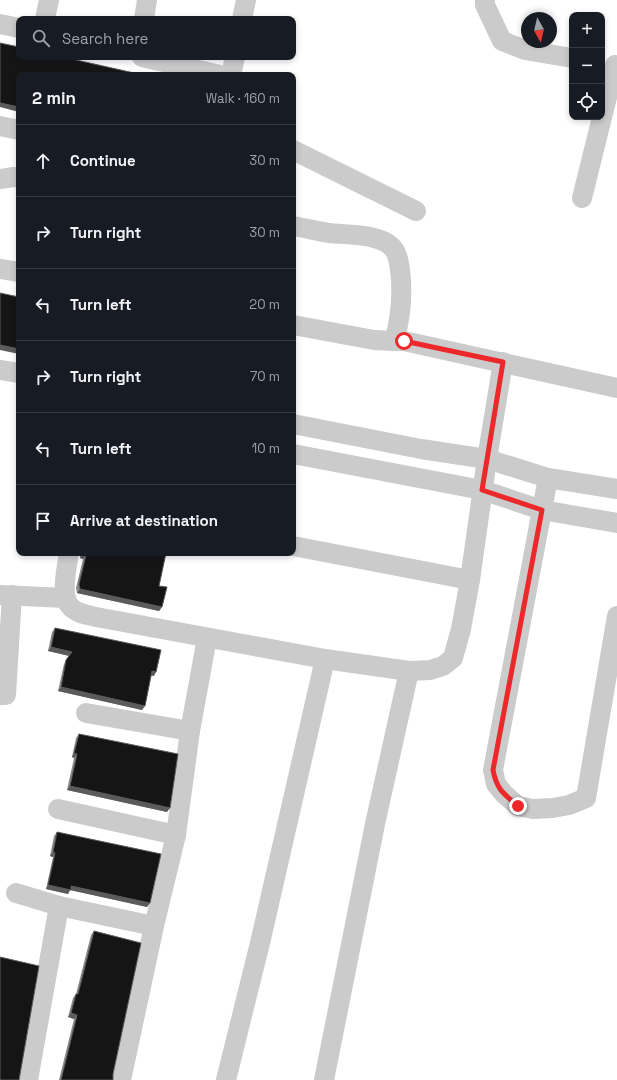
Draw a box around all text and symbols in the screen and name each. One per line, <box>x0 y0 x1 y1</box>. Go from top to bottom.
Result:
north arrow <box>521 12 557 48</box>
map controls <box>569 12 605 120</box>
button: + <box>569 12 605 48</box>
search box <box>16 16 296 60</box>
icon: search <box>30 27 52 49</box>
text: Search here <box>62 29 148 48</box>
button: − <box>569 48 605 84</box>
button: locate <box>569 84 605 120</box>
text: 2 min <box>32 87 76 109</box>
text: Walk · 160 m <box>206 90 280 107</box>
icon: ahead <box>32 150 54 172</box>
text: Continue <box>70 151 136 170</box>
text: 30 m <box>249 152 280 169</box>
icon: right <box>32 222 54 244</box>
text: Turn right <box>70 223 141 242</box>
text: 30 m <box>249 224 280 241</box>
icon: left <box>32 294 54 316</box>
text: Turn left <box>70 295 132 314</box>
text: 20 m <box>249 296 280 313</box>
route start <box>395 332 413 350</box>
icon: right <box>32 366 54 388</box>
text: Turn right <box>70 367 141 386</box>
text: 70 m <box>250 368 280 385</box>
icon: left <box>32 438 54 460</box>
text: Turn left <box>70 439 132 458</box>
text: 10 m <box>252 440 280 457</box>
icon: arrive <box>32 510 54 532</box>
text: Arrive at destination <box>70 511 218 530</box>
route end <box>509 797 527 815</box>

